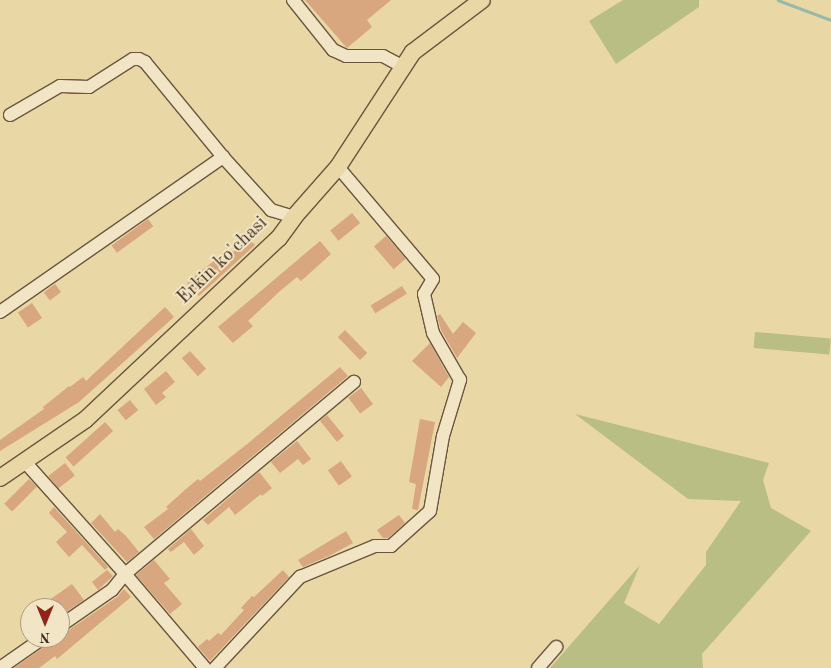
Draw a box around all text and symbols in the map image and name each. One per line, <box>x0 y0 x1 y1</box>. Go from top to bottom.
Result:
street label: Erkin ko'chasi <box>173 212 273 310</box>
north arrow <box>20 598 70 648</box>
text: N <box>40 630 50 644</box>

